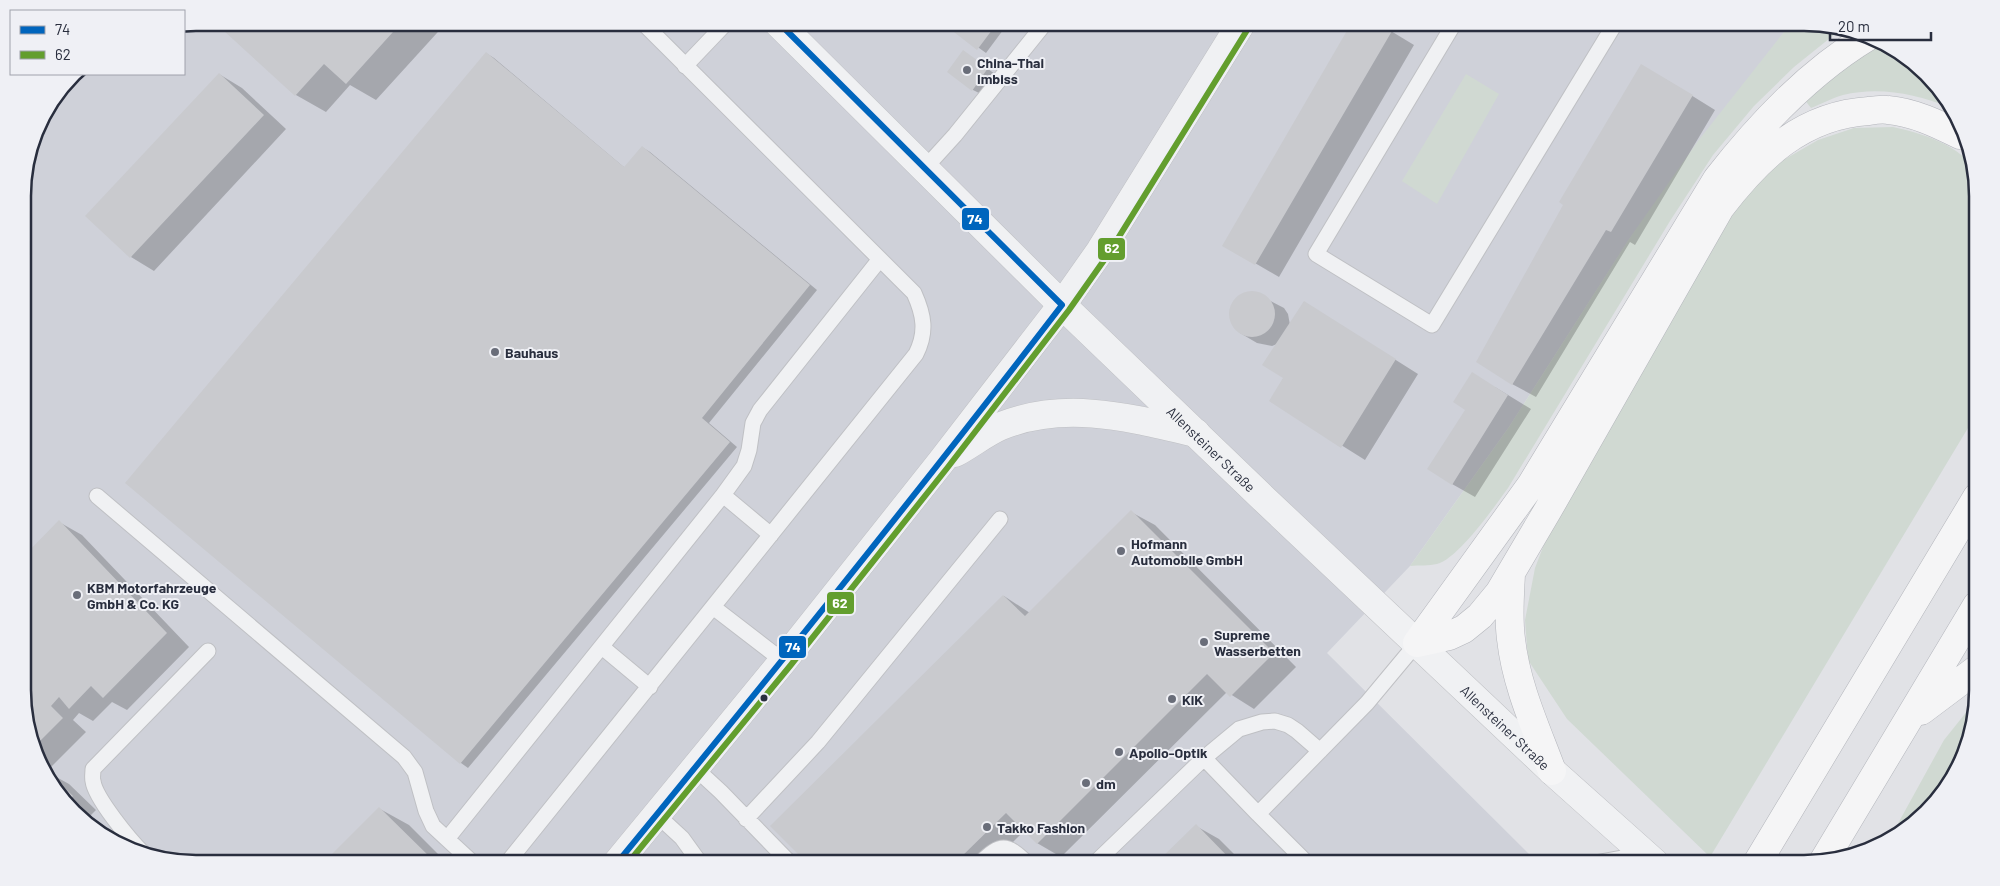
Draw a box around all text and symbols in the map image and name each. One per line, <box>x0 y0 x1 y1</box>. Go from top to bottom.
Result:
legend <box>10 10 185 75</box>
scale bar <box>1830 10 1931 42</box>
text: 20 m <box>1838 17 1870 35</box>
text: 74 <box>55 20 70 38</box>
text: 62 <box>55 45 71 63</box>
place label: China-Thai Imbiss <box>977 54 1044 87</box>
marker: China-Thai Imbiss <box>961 64 973 76</box>
line badge: 74 <box>961 207 990 231</box>
text: 74 <box>967 210 983 227</box>
line badge: 62 <box>1097 237 1126 261</box>
text: 62 <box>1104 239 1120 256</box>
place label: Bauhaus <box>505 344 558 361</box>
marker: Bauhaus <box>489 346 501 358</box>
street label: Allensteiner Straße <box>1164 402 1259 495</box>
place label: Hofmann Automobile GmbH <box>1131 535 1243 568</box>
marker: Hofmann Automobile GmbH <box>1115 545 1127 557</box>
place label: KBM Motorfahrzeuge GmbH & Co. KG <box>87 579 217 612</box>
marker: KBM Motorfahrzeuge GmbH & Co. KG <box>71 589 83 601</box>
line badge: 62 <box>826 591 855 615</box>
text: 62 <box>832 594 848 611</box>
place label: Supreme Wasserbetten <box>1214 626 1301 659</box>
line badge: 74 <box>778 635 807 659</box>
marker: Supreme Wasserbetten <box>1198 636 1210 648</box>
text: 74 <box>785 638 801 655</box>
street label: Allensteiner Straße <box>1457 681 1554 773</box>
place label: KiK <box>1182 691 1203 708</box>
unlabelled marker <box>759 693 769 703</box>
marker: KiK <box>1166 693 1178 705</box>
place label: Apollo-Optik <box>1129 744 1208 761</box>
marker: Apollo-Optik <box>1113 746 1125 758</box>
place label: dm <box>1096 775 1116 792</box>
marker: dm <box>1080 777 1092 789</box>
place label: Takko Fashion <box>997 819 1085 836</box>
marker: Takko Fashion <box>981 821 993 833</box>

